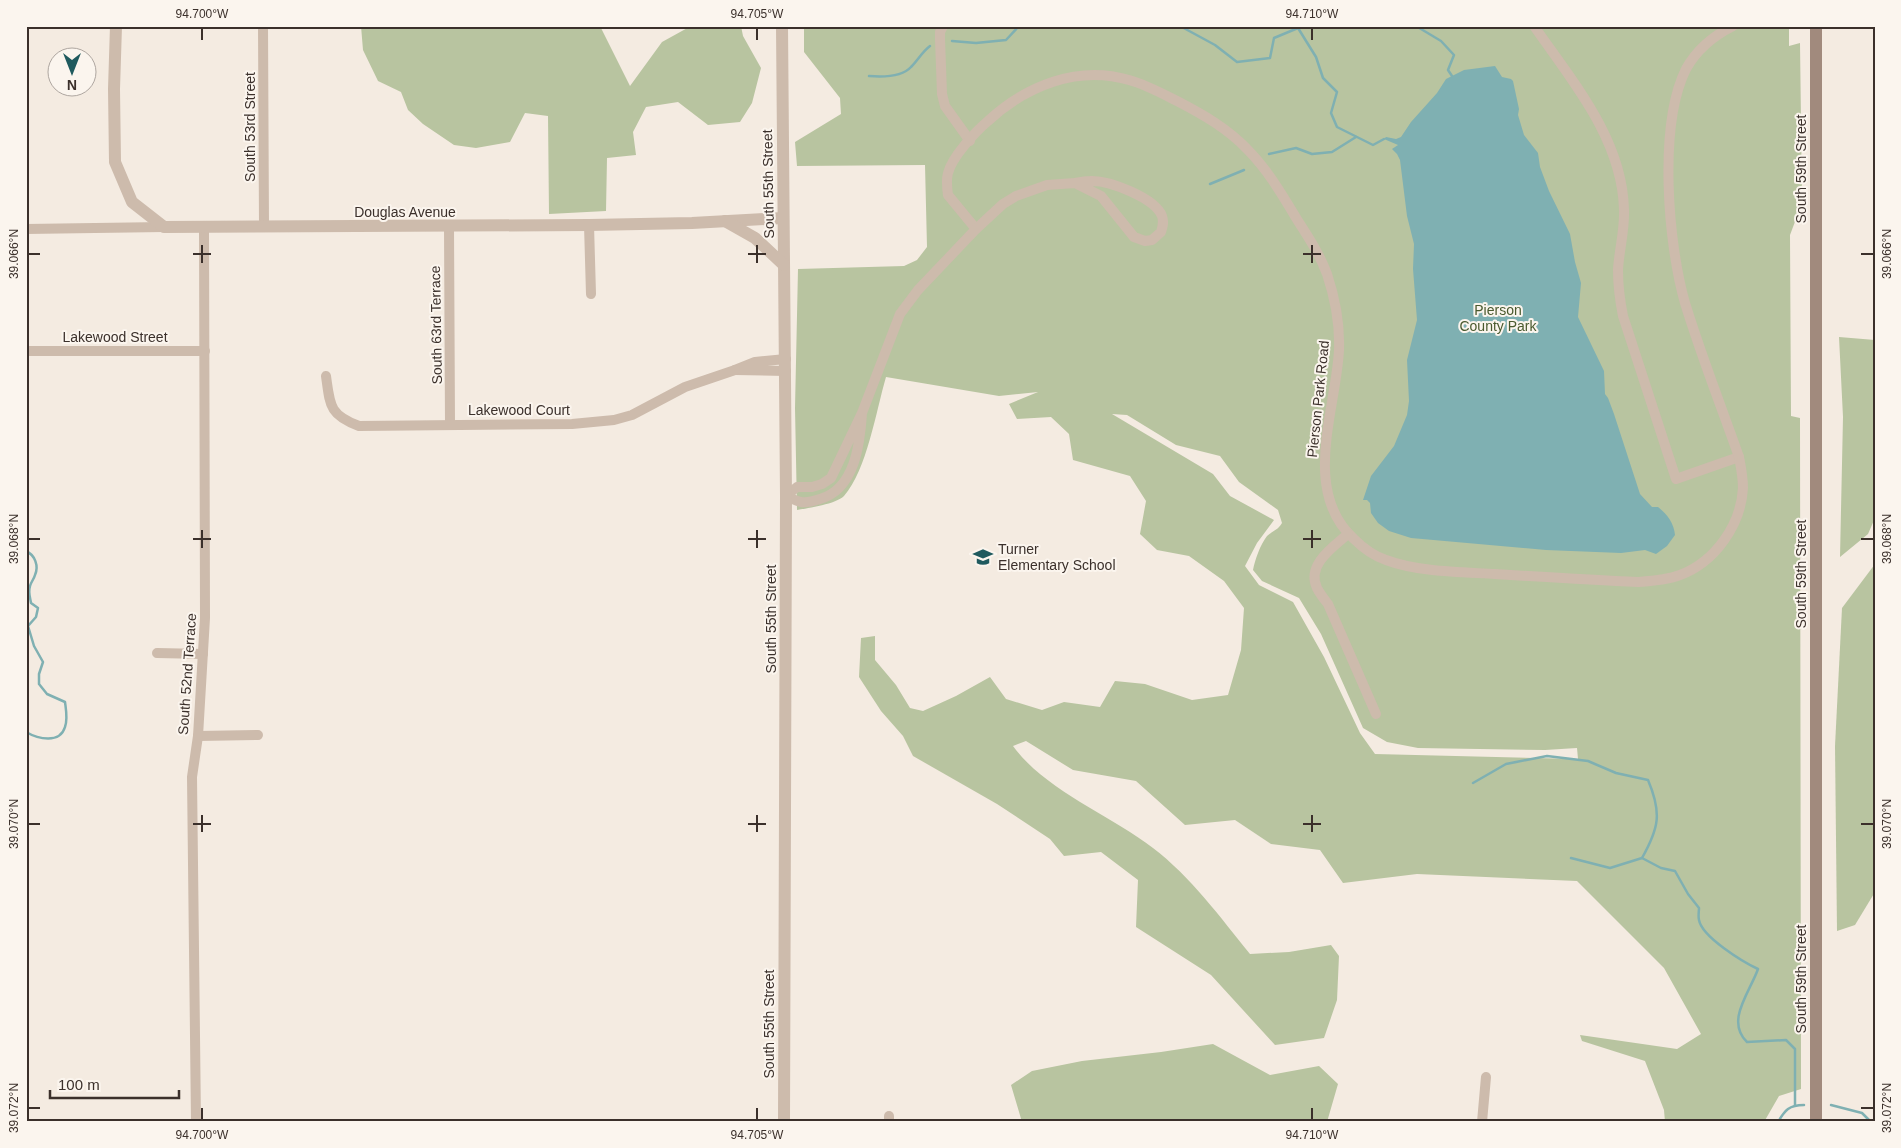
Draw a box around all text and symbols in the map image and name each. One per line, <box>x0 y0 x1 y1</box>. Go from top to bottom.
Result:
text: 94.700°W <box>176 7 229 21</box>
text: 94.705°W <box>731 7 784 21</box>
text: 94.710°W <box>1286 7 1339 21</box>
north arrow <box>48 48 98 98</box>
street label: South 53rd Street <box>242 72 258 182</box>
text: N <box>67 77 77 93</box>
street label: South 59th Street <box>1793 114 1809 223</box>
street label: South 55th Street <box>759 129 777 239</box>
street label: Douglas Avenue <box>354 204 456 220</box>
text: 39.066°N <box>7 229 21 279</box>
text: 39.066°N <box>1880 229 1894 279</box>
street label: South 63rd Terrace <box>427 265 445 385</box>
park label: Pierson County Park <box>1459 302 1538 334</box>
street label: Lakewood Street <box>62 329 168 345</box>
street label: Pierson Park Road <box>1304 340 1332 458</box>
street label: Lakewood Court <box>468 402 570 418</box>
text: 39.068°N <box>7 514 21 564</box>
text: 39.068°N <box>1880 514 1894 564</box>
street label: South 59th Street <box>1793 519 1809 628</box>
place label: Turner Elementary School <box>998 541 1116 573</box>
school or university icon: Turner Elementary School <box>972 546 994 568</box>
street label: South 55th Street <box>763 564 779 673</box>
street label: South 52nd Terrace <box>175 612 199 735</box>
text: 39.070°N <box>7 799 21 849</box>
text: 39.070°N <box>1880 799 1894 849</box>
street label: South 59th Street <box>1793 924 1809 1033</box>
street label: South 55th Street <box>761 969 777 1078</box>
scale bar <box>50 1068 179 1100</box>
text: 100 m <box>58 1076 100 1093</box>
text: 39.072°N <box>7 1083 21 1133</box>
text: 39.072°N <box>1880 1083 1894 1133</box>
text: 94.700°W <box>176 1128 229 1142</box>
text: 94.705°W <box>731 1128 784 1142</box>
text: 94.710°W <box>1286 1128 1339 1142</box>

